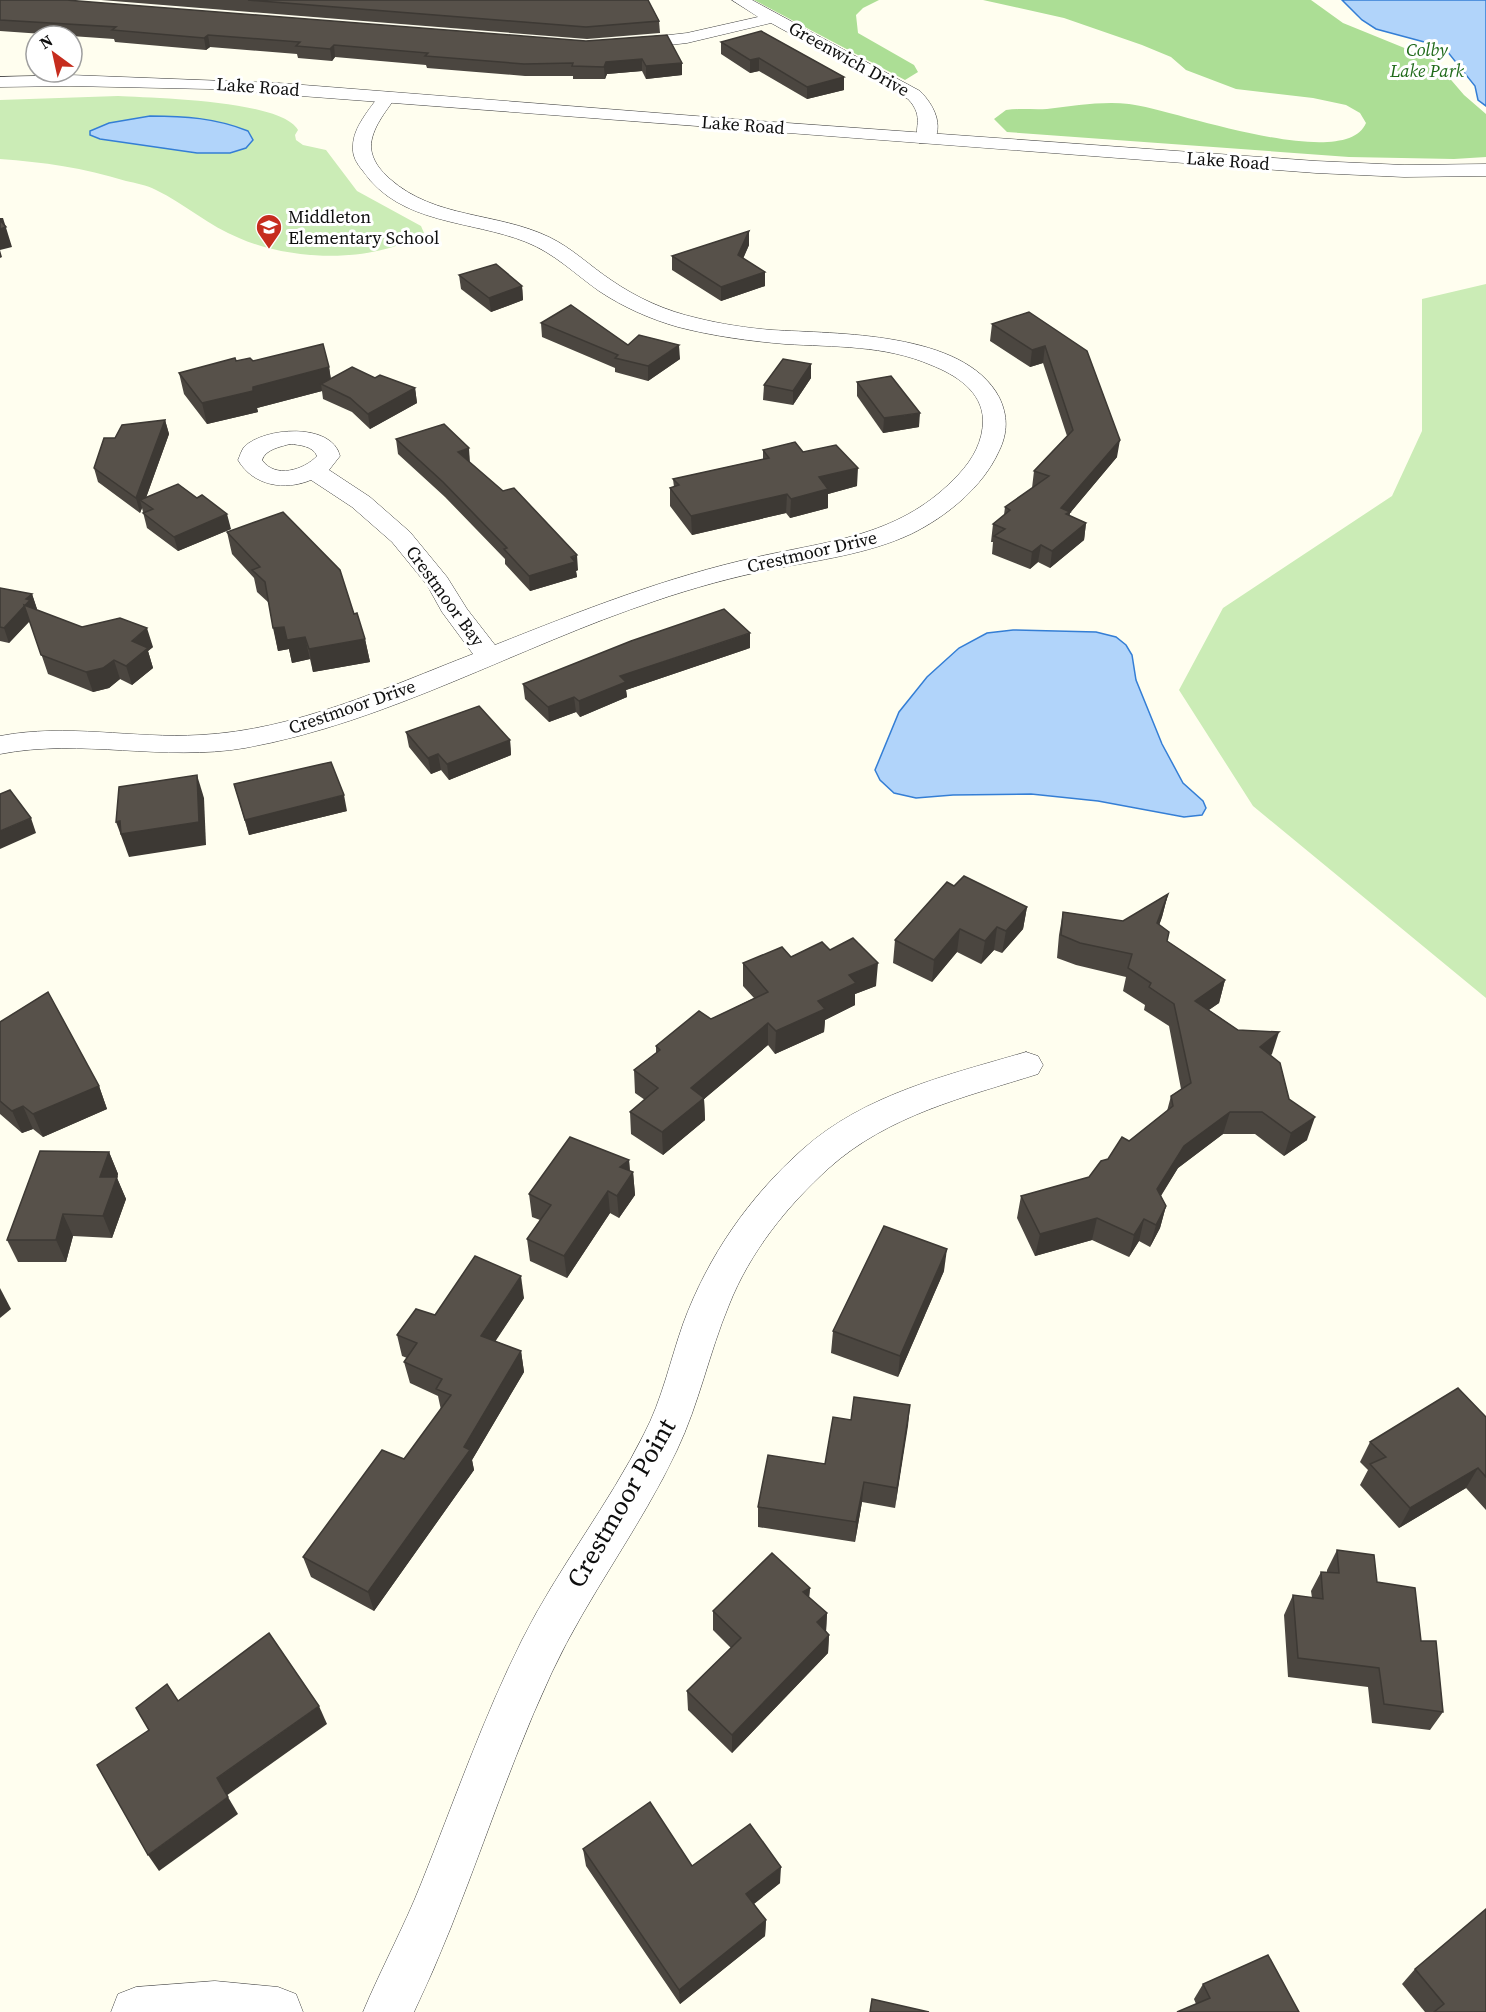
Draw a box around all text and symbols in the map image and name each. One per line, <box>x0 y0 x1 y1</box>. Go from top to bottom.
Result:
street label: Greenwich Drive <box>784 15 914 102</box>
north arrow <box>24 24 84 84</box>
text: N <box>35 29 57 54</box>
park label: Colby Lake Park <box>1389 37 1464 83</box>
street label: Lake Road <box>215 71 301 102</box>
street label: Lake Road <box>700 109 786 140</box>
street label: Lake Road <box>1185 145 1271 176</box>
place label: Middleton Elementary School <box>288 204 439 250</box>
school or university icon: Middleton Elementary School <box>254 212 284 250</box>
street label: Crestmoor Drive <box>744 524 879 579</box>
street label: Crestmoor Bay <box>400 540 491 652</box>
street label: Crestmoor Drive <box>285 673 419 740</box>
street label: Crestmoor Point <box>558 1411 684 1594</box>

